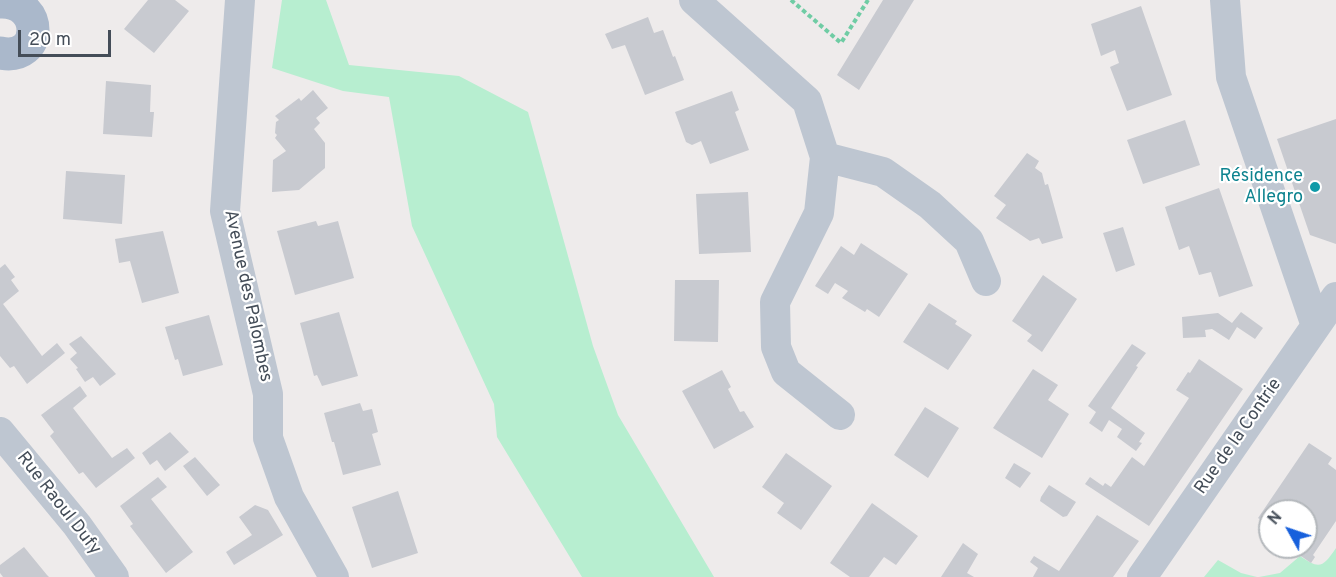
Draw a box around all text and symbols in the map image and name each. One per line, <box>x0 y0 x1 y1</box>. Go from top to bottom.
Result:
scale bar <box>21 18 114 56</box>
text: 20 m <box>29 29 71 52</box>
place label: Résidence Allegro <box>1220 166 1303 208</box>
marker: Résidence Allegro <box>1308 180 1322 194</box>
street label: Avenue des Palombes <box>218 208 276 384</box>
street label: Rue de la Contrie <box>1191 375 1287 499</box>
street label: Rue Raoul Dufy <box>11 448 105 560</box>
north arrow <box>1258 499 1318 559</box>
text: N <box>1264 508 1287 530</box>

